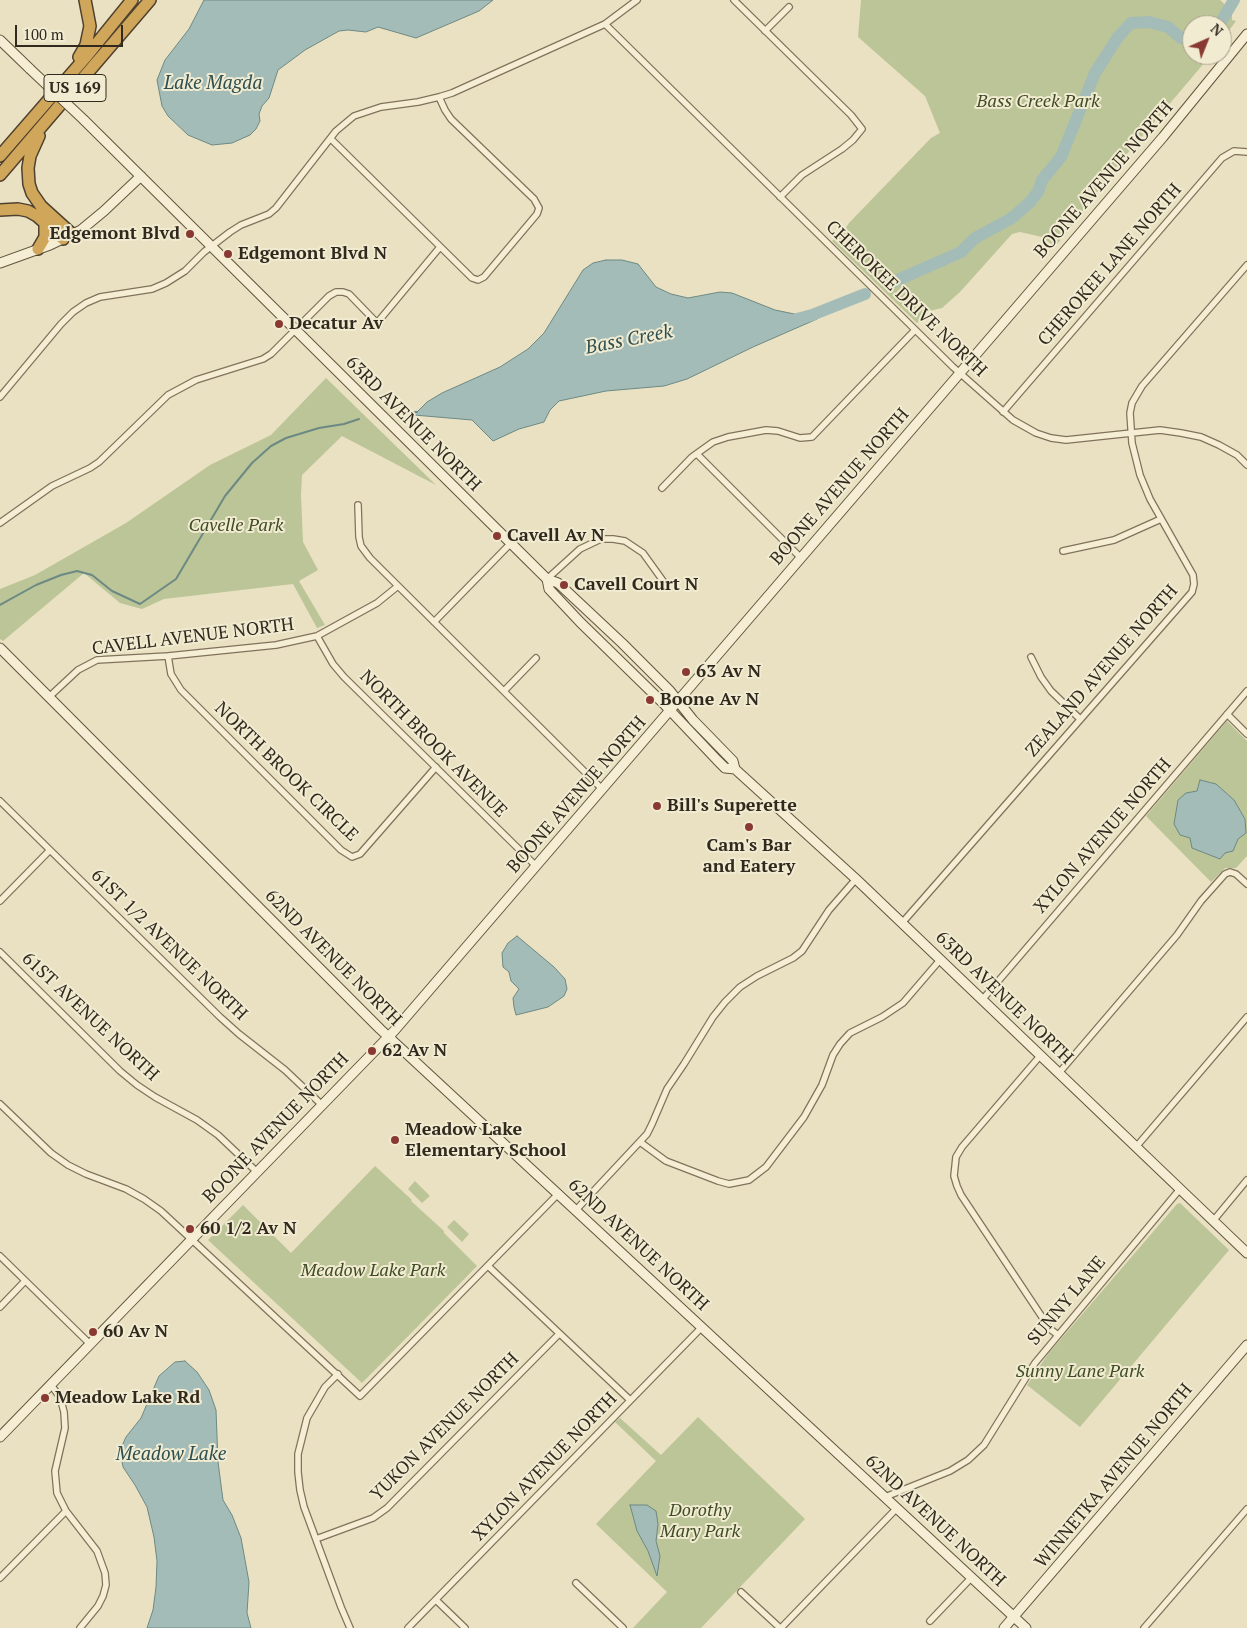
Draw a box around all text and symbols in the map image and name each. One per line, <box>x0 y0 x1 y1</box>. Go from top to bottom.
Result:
scale bar <box>18 15 125 47</box>
north arrow <box>1182 15 1232 65</box>
text: N <box>1207 19 1227 40</box>
text: 100 m <box>23 24 64 44</box>
water label: Lake Magda <box>164 73 262 95</box>
road number: US 169 <box>44 75 106 102</box>
park label: Bass Creek Park <box>976 91 1100 113</box>
street label: BOONE AVENUE NORTH <box>1030 97 1178 263</box>
street label: CHEROKEE LANE NORTH <box>1034 179 1186 351</box>
street label: CHEROKEE DRIVE NORTH <box>821 216 991 382</box>
place label: Edgemont Blvd <box>49 223 180 245</box>
marker: Edgemont Blvd <box>184 228 196 240</box>
place label: Edgemont Blvd N <box>238 243 387 265</box>
marker: Edgemont Blvd N <box>222 248 234 260</box>
place label: Decatur Av <box>289 313 383 335</box>
marker: Decatur Av <box>273 318 285 330</box>
water label: Bass Creek <box>584 320 674 360</box>
street label: 63RD AVENUE NORTH <box>341 352 485 496</box>
street label: BOONE AVENUE NORTH <box>766 404 914 570</box>
park label: Cavelle Park <box>189 515 283 537</box>
place label: Cavell Av N <box>507 525 605 547</box>
marker: Cavell Av N <box>491 530 503 542</box>
place label: Cavell Court N <box>574 574 698 596</box>
marker: Cavell Court N <box>558 579 570 591</box>
street label: ZEALAND AVENUE NORTH <box>1021 581 1183 761</box>
street label: CAVELL AVENUE NORTH <box>91 614 295 660</box>
place label: 63 Av N <box>696 661 761 683</box>
street label: NORTH BROOK AVENUE <box>355 666 511 822</box>
marker: 63 Av N <box>680 666 692 678</box>
place label: Boone Av N <box>660 689 759 711</box>
marker: Boone Av N <box>644 694 656 706</box>
street label: NORTH BROOK CIRCLE <box>210 698 362 846</box>
street label: BOONE AVENUE NORTH <box>503 712 651 878</box>
street label: XYLON AVENUE NORTH <box>1030 754 1176 918</box>
place label: Bill's Superette <box>667 795 797 817</box>
marker: Bill's Superette <box>651 800 663 812</box>
marker: Cam's Bar and Eatery <box>743 821 755 833</box>
place label: Cam's Bar and Eatery <box>703 835 795 878</box>
street label: 61ST 1/2 AVENUE NORTH <box>86 865 252 1025</box>
street label: 62ND AVENUE NORTH <box>260 885 406 1031</box>
street label: 63RD AVENUE NORTH <box>931 927 1077 1069</box>
street label: 61ST AVENUE NORTH <box>17 948 163 1086</box>
place label: 62 Av N <box>382 1040 447 1062</box>
marker: 62 Av N <box>366 1045 378 1057</box>
street label: BOONE AVENUE NORTH <box>199 1048 353 1208</box>
place label: Meadow Lake Elementary School <box>405 1119 567 1162</box>
marker: Meadow Lake Elementary School <box>389 1134 401 1146</box>
street label: 62ND AVENUE NORTH <box>563 1174 713 1316</box>
place label: 60 1/2 Av N <box>200 1218 297 1240</box>
marker: 60 1/2 Av N <box>184 1223 196 1235</box>
street label: SUNNY LANE <box>1023 1252 1111 1350</box>
park label: Meadow Lake Park <box>301 1260 445 1282</box>
place label: 60 Av N <box>103 1321 168 1343</box>
marker: 60 Av N <box>87 1326 99 1338</box>
street label: YUKON AVENUE NORTH <box>367 1349 523 1505</box>
park label: Sunny Lane Park <box>1015 1361 1145 1383</box>
street label: WINNETKA AVENUE NORTH <box>1031 1380 1197 1572</box>
place label: Meadow Lake Rd <box>55 1387 200 1409</box>
street label: XYLON AVENUE NORTH <box>468 1388 622 1546</box>
marker: Meadow Lake Rd <box>39 1392 51 1404</box>
water label: Meadow Lake <box>116 1444 226 1466</box>
street label: 62ND AVENUE NORTH <box>860 1450 1010 1592</box>
park label: Dorothy Mary Park <box>660 1500 740 1542</box>

